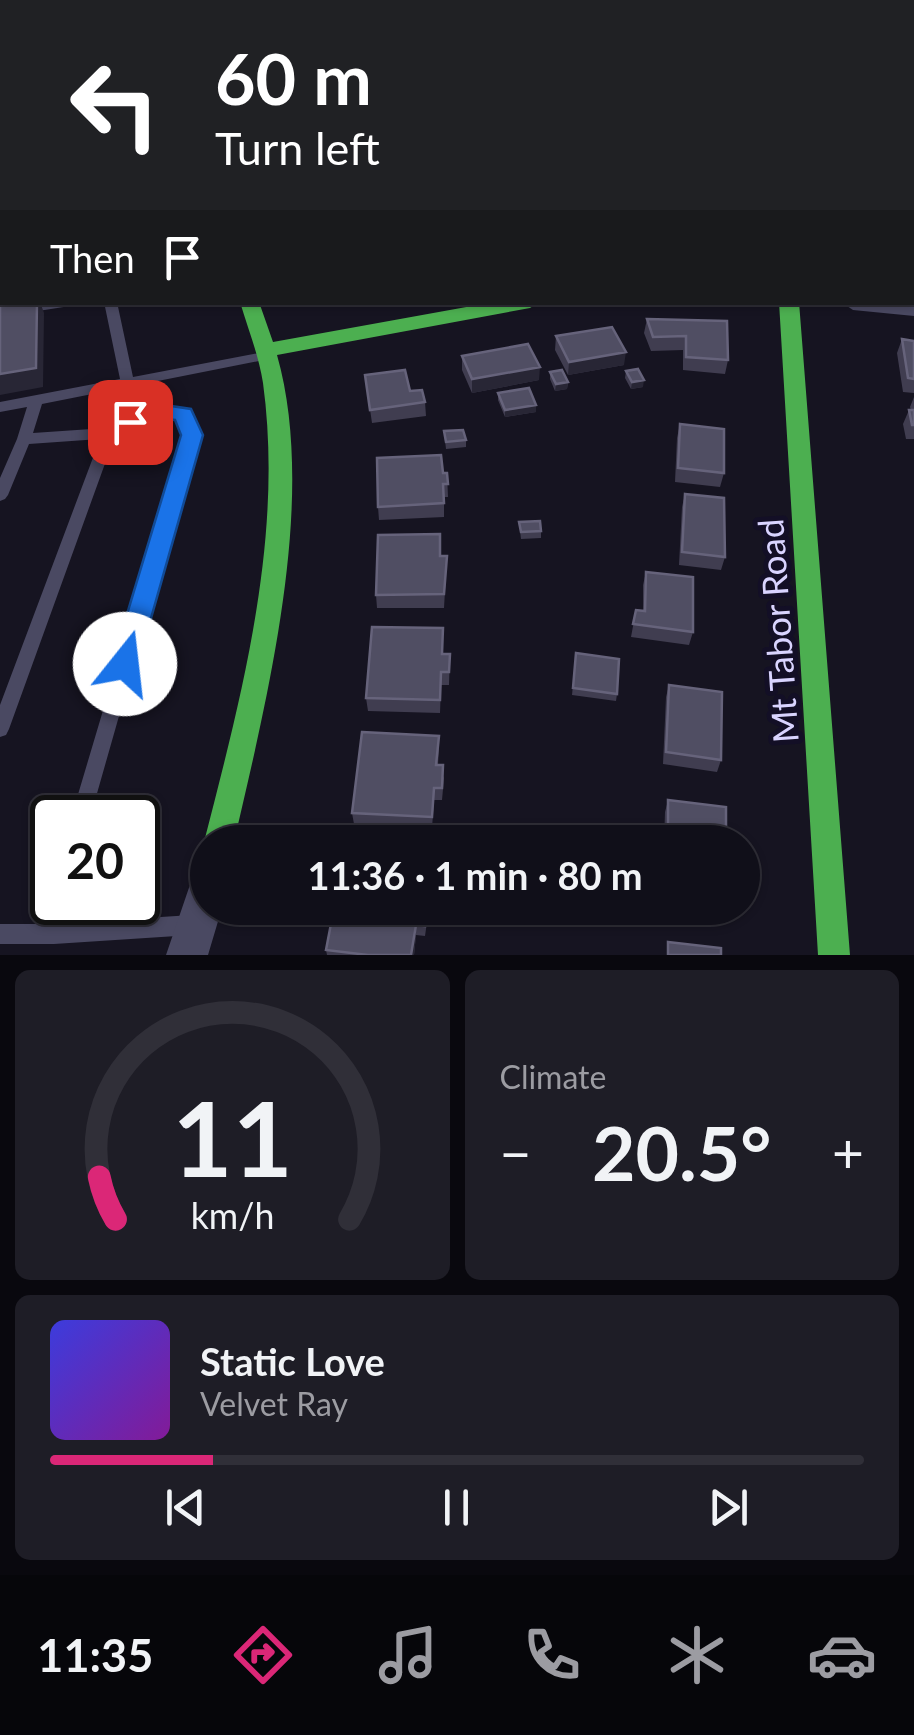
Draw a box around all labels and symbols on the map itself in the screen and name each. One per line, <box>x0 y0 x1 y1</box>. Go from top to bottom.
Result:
pin <box>88 380 173 465</box>
street label: Mt Tabor Road <box>748 518 806 744</box>
position arrow <box>73 612 177 716</box>
speed limit sign: 20 <box>30 795 160 925</box>

